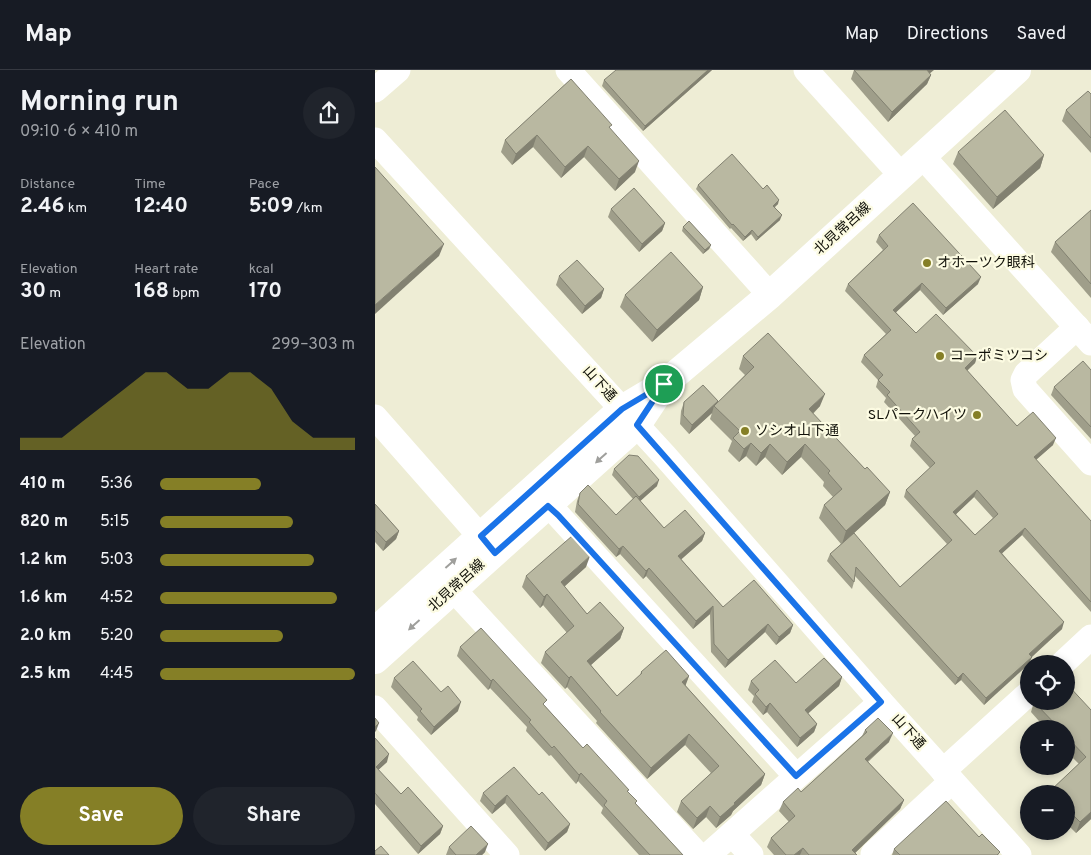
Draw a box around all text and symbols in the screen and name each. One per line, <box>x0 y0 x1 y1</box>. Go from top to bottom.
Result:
text: Map <box>25 20 72 50</box>
text: Map <box>845 23 879 46</box>
text: Directions <box>907 23 989 46</box>
text: Saved <box>1017 23 1066 46</box>
text: Morning run <box>20 85 179 121</box>
button: share <box>303 87 355 139</box>
text: 09:10 · 6 × 410 m <box>20 122 138 142</box>
text: Distance <box>20 176 75 193</box>
text: Time <box>134 176 166 193</box>
text: Pace <box>249 176 279 193</box>
text: 2.46 <box>20 193 64 220</box>
text: 12:40 <box>134 193 188 220</box>
text: 5:09 <box>249 193 293 220</box>
street label: 北見常呂線 <box>811 199 875 259</box>
text: km <box>64 200 87 217</box>
text: /km <box>293 200 323 217</box>
place label: オホーツク眼科 <box>937 255 1035 272</box>
marker: オホーツク眼科 <box>921 257 933 269</box>
text: Elevation <box>20 261 78 278</box>
text: Heart rate <box>134 261 198 278</box>
text: kcal <box>249 261 274 278</box>
text: 30 <box>20 278 46 305</box>
text: 168 <box>134 278 169 305</box>
text: 170 <box>249 278 282 305</box>
text: m <box>46 285 61 302</box>
text: bpm <box>169 285 200 302</box>
text: Elevation <box>20 335 86 355</box>
text: 299–303 m <box>271 335 355 355</box>
place label: コーポミツコシ <box>950 348 1048 365</box>
marker: コーポミツコシ <box>934 350 946 362</box>
street label: 山下通 <box>579 363 619 405</box>
pin <box>643 363 685 405</box>
icon: arrive <box>650 370 678 398</box>
place label: SLパークハイツ <box>868 407 967 424</box>
marker: SLパークハイツ <box>971 409 983 421</box>
place label: ソシオ山下通 <box>755 423 839 440</box>
marker: ソシオ山下通 <box>739 425 751 437</box>
one-way arrow <box>595 452 607 464</box>
text: 410 m <box>20 474 65 494</box>
text: 5:36 <box>100 474 133 494</box>
text: 820 m <box>20 512 68 532</box>
text: 5:15 <box>100 512 129 532</box>
text: 1.2 km <box>20 550 67 570</box>
text: 5:03 <box>100 550 133 570</box>
street label: 北見常呂線 <box>425 556 489 616</box>
one-way arrow <box>444 558 457 569</box>
text: 1.6 km <box>20 588 67 608</box>
text: 4:52 <box>100 588 133 608</box>
one-way arrow <box>408 619 421 630</box>
text: 2.0 km <box>20 626 71 646</box>
text: 5:20 <box>100 626 134 646</box>
map controls <box>1020 655 1075 840</box>
button: locate <box>1020 655 1075 710</box>
text: 2.5 km <box>20 664 70 684</box>
text: 4:45 <box>100 664 133 684</box>
street label: 山下通 <box>888 711 928 753</box>
button: + <box>1020 720 1075 775</box>
button: − <box>1020 785 1075 840</box>
button: Save <box>20 787 183 845</box>
button: Share <box>193 787 355 845</box>

